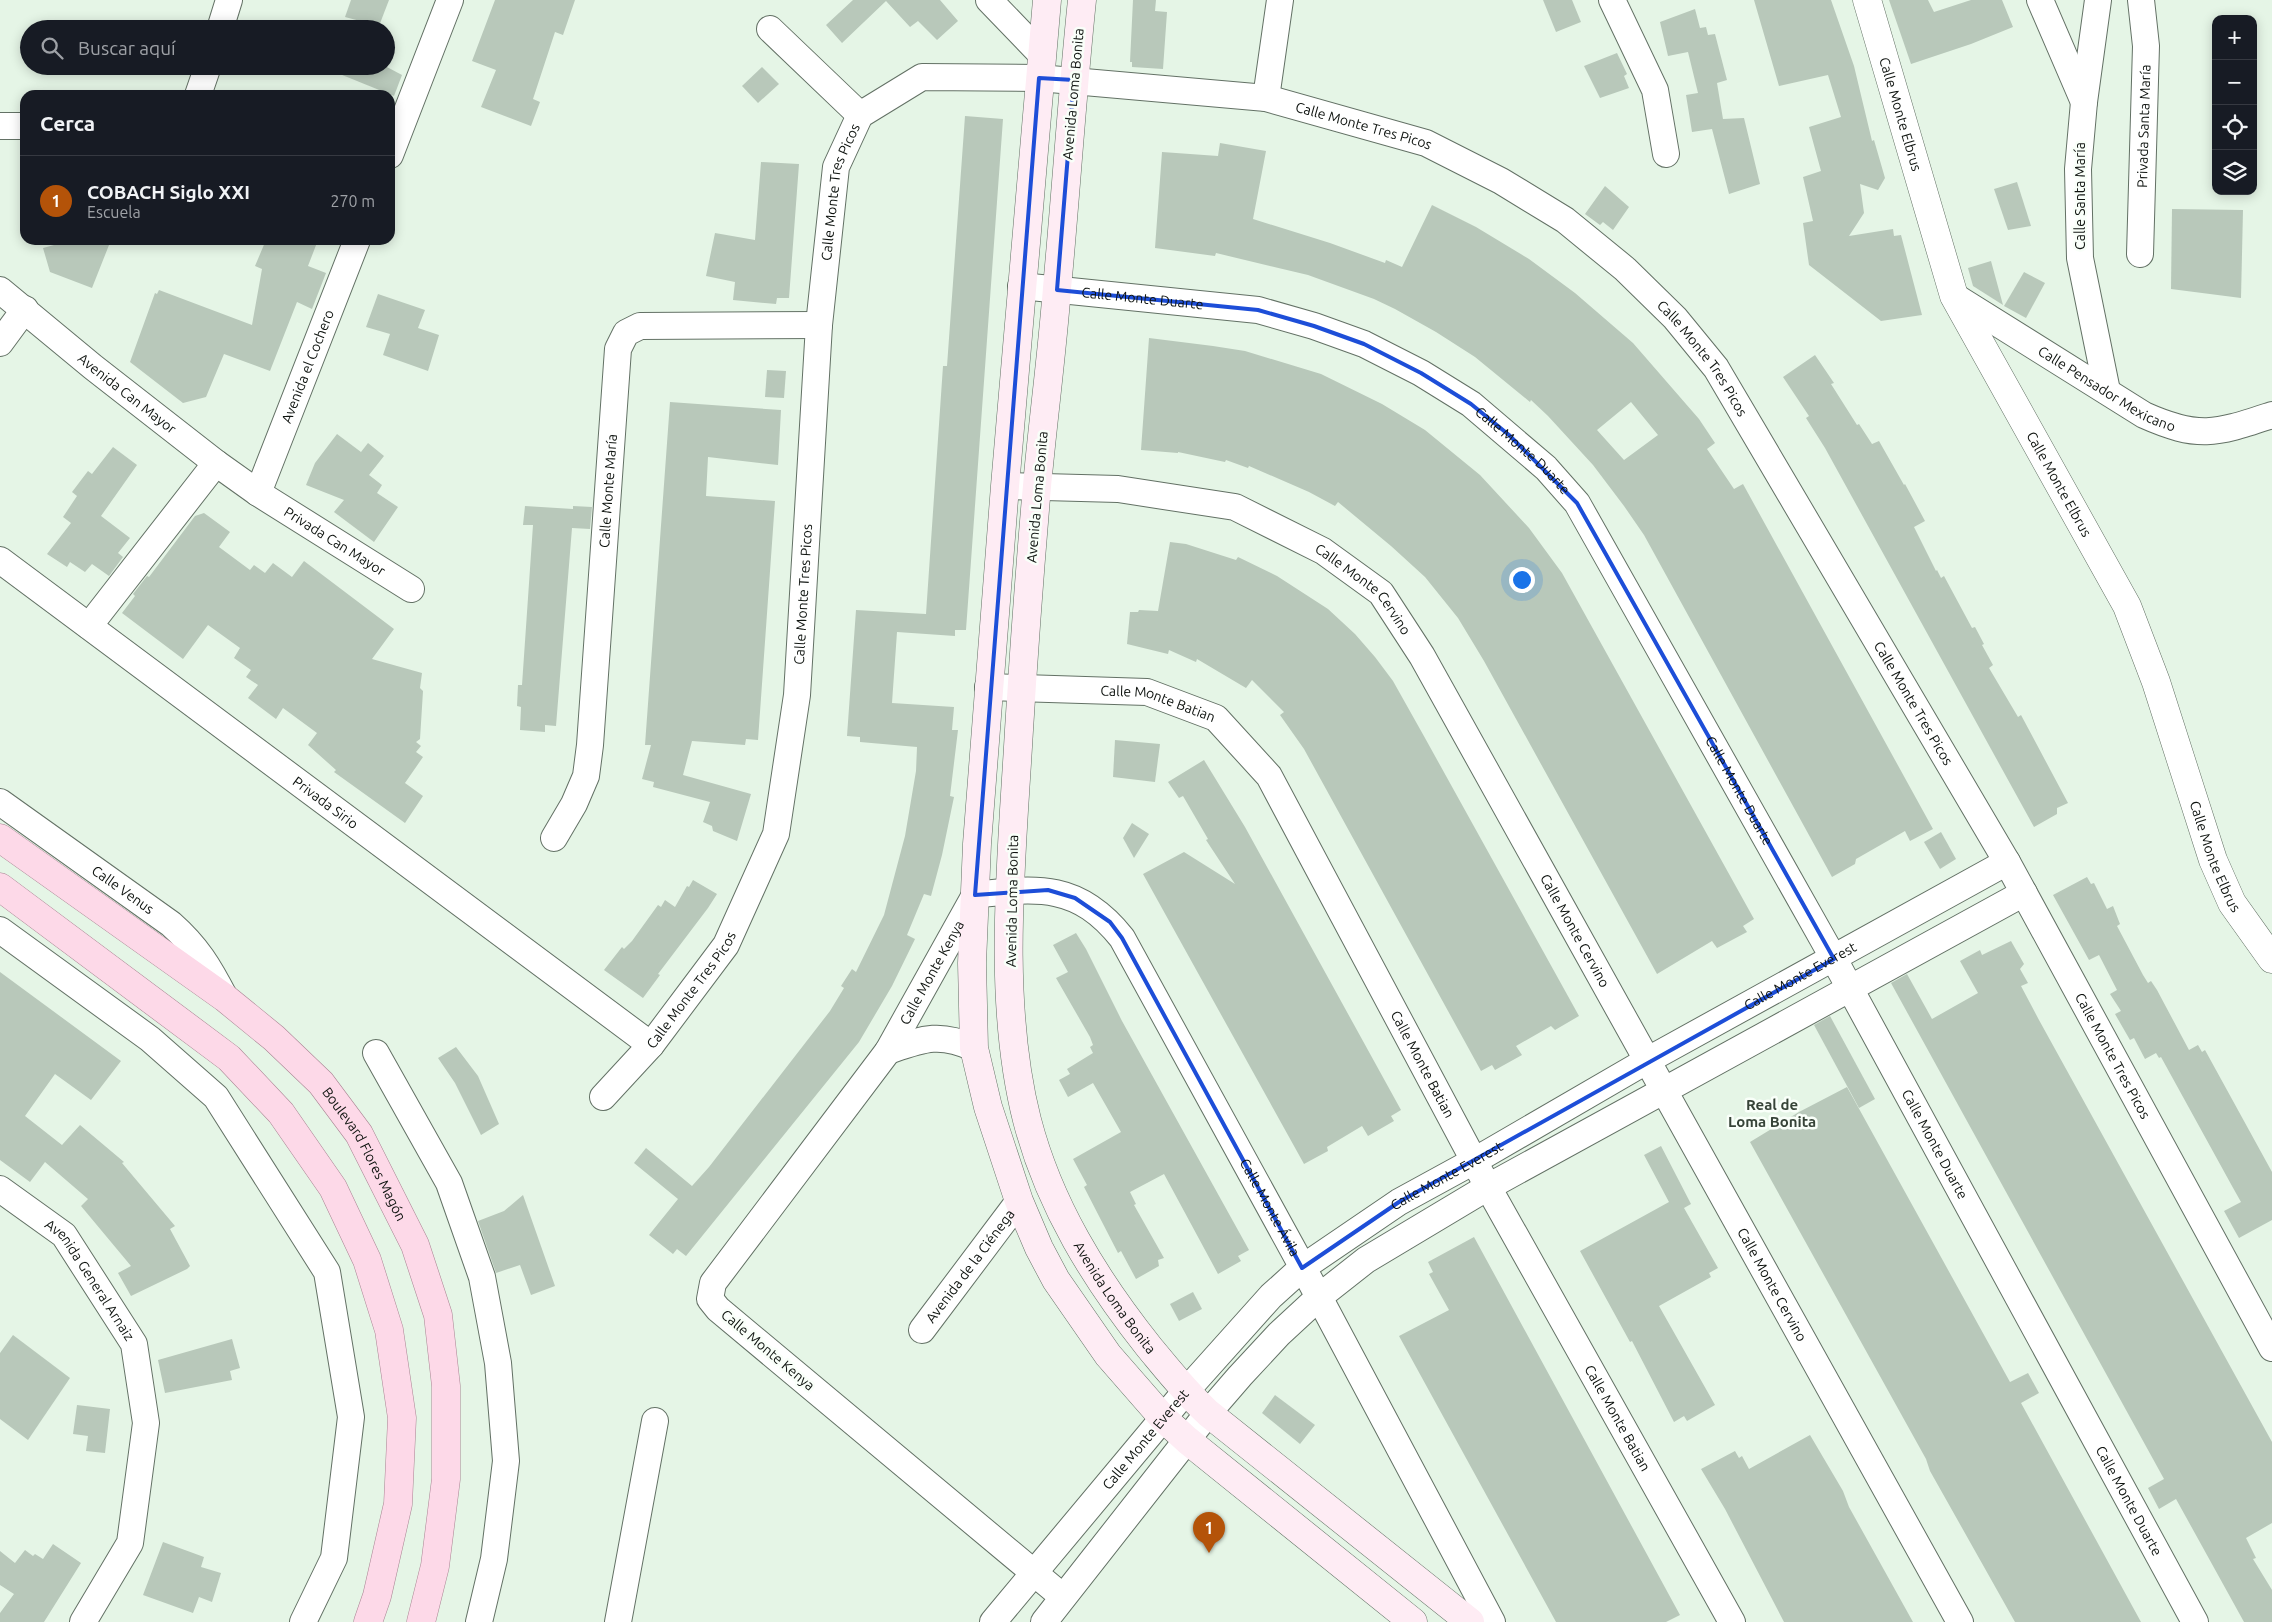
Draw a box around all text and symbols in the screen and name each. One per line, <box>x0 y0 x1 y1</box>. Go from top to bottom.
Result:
map controls <box>2212 15 2257 195</box>
button: + <box>2212 15 2257 60</box>
search box <box>20 20 395 75</box>
street label: Avenida Loma Bonita <box>1059 27 1087 161</box>
icon: search <box>38 34 66 62</box>
text: Buscar aquí <box>78 37 176 59</box>
street label: Calle Monte Elbrus <box>1876 55 1925 173</box>
button: − <box>2212 60 2257 105</box>
street label: Privada Santa María <box>2134 64 2153 188</box>
street label: Calle Monte Tres Picos <box>1294 99 1435 153</box>
button: locate <box>2212 105 2257 150</box>
text: Cerca <box>40 111 95 135</box>
street label: Calle Monte Tres Picos <box>818 121 863 262</box>
street label: Calle Santa María <box>2072 142 2088 250</box>
button: layers <box>2212 150 2257 195</box>
text: COBACH Siglo XXI <box>87 181 250 203</box>
text: 1 <box>51 192 61 210</box>
text: 270 m <box>330 192 375 210</box>
text: Escuela <box>87 203 141 221</box>
street label: Calle Monte Duarte <box>1081 284 1204 312</box>
street label: Calle Monte Tres Picos <box>1654 297 1751 419</box>
street label: Avenida el Cochero <box>278 307 337 425</box>
street label: Calle Pensador Mexicano <box>2035 343 2178 434</box>
street label: Avenida Can Mayor <box>75 350 180 437</box>
street label: Calle Monte Duarte <box>1472 403 1573 497</box>
street label: Calle Monte Elbrus <box>2023 429 2095 540</box>
street label: Avenida Loma Bonita <box>1023 430 1051 564</box>
street label: Calle Monte María <box>596 433 620 548</box>
street label: Privada Can Mayor <box>281 503 389 579</box>
street label: Calle Monte Tres Picos <box>791 523 815 665</box>
street label: Calle Monte Cervino <box>1313 541 1414 638</box>
your location <box>1509 567 1535 593</box>
street label: Calle Monte Tres Picos <box>1871 638 1956 768</box>
street label: Calle Monte Batian <box>1100 683 1218 725</box>
street label: Calle Monte Duarte <box>1702 733 1776 848</box>
street label: Privada Sirio <box>290 773 361 832</box>
street label: Calle Monte Elbrus <box>2187 799 2244 915</box>
street label: Avenida Loma Bonita <box>1003 835 1021 967</box>
street label: Calle Venus <box>89 862 157 917</box>
street label: Calle Monte Cervino <box>1537 871 1613 990</box>
street label: Calle Monte Kenya <box>896 918 967 1027</box>
street label: Calle Monte Tres Picos <box>643 929 739 1052</box>
street label: Calle Monte Everest <box>1741 938 1859 1013</box>
street label: Calle Monte Tres Picos <box>2072 990 2153 1122</box>
street label: Calle Monte Batian <box>1388 1008 1458 1121</box>
street label: Boulevard Flores Magón <box>319 1084 409 1224</box>
street label: Calle Monte Duarte <box>1898 1087 1971 1202</box>
district label: Real de Loma Bonita <box>1728 1096 1816 1130</box>
street label: Calle Monte Everest <box>1387 1138 1506 1213</box>
street label: Calle Monte Ávila <box>1237 1156 1303 1259</box>
street label: Avenida de la Ciénega <box>922 1206 1018 1326</box>
street label: Avenida General Arnaiz <box>42 1216 138 1343</box>
street label: Calle Monte Cervino <box>1734 1225 1810 1344</box>
street label: Avenida Loma Bonita <box>1071 1239 1159 1357</box>
street label: Calle Monte Kenya <box>718 1306 818 1394</box>
street label: Calle Monte Batian <box>1581 1362 1654 1474</box>
street label: Calle Monte Everest <box>1099 1386 1192 1493</box>
street label: Calle Monte Duarte <box>2093 1443 2165 1558</box>
pin: 1 <box>1193 1512 1225 1553</box>

